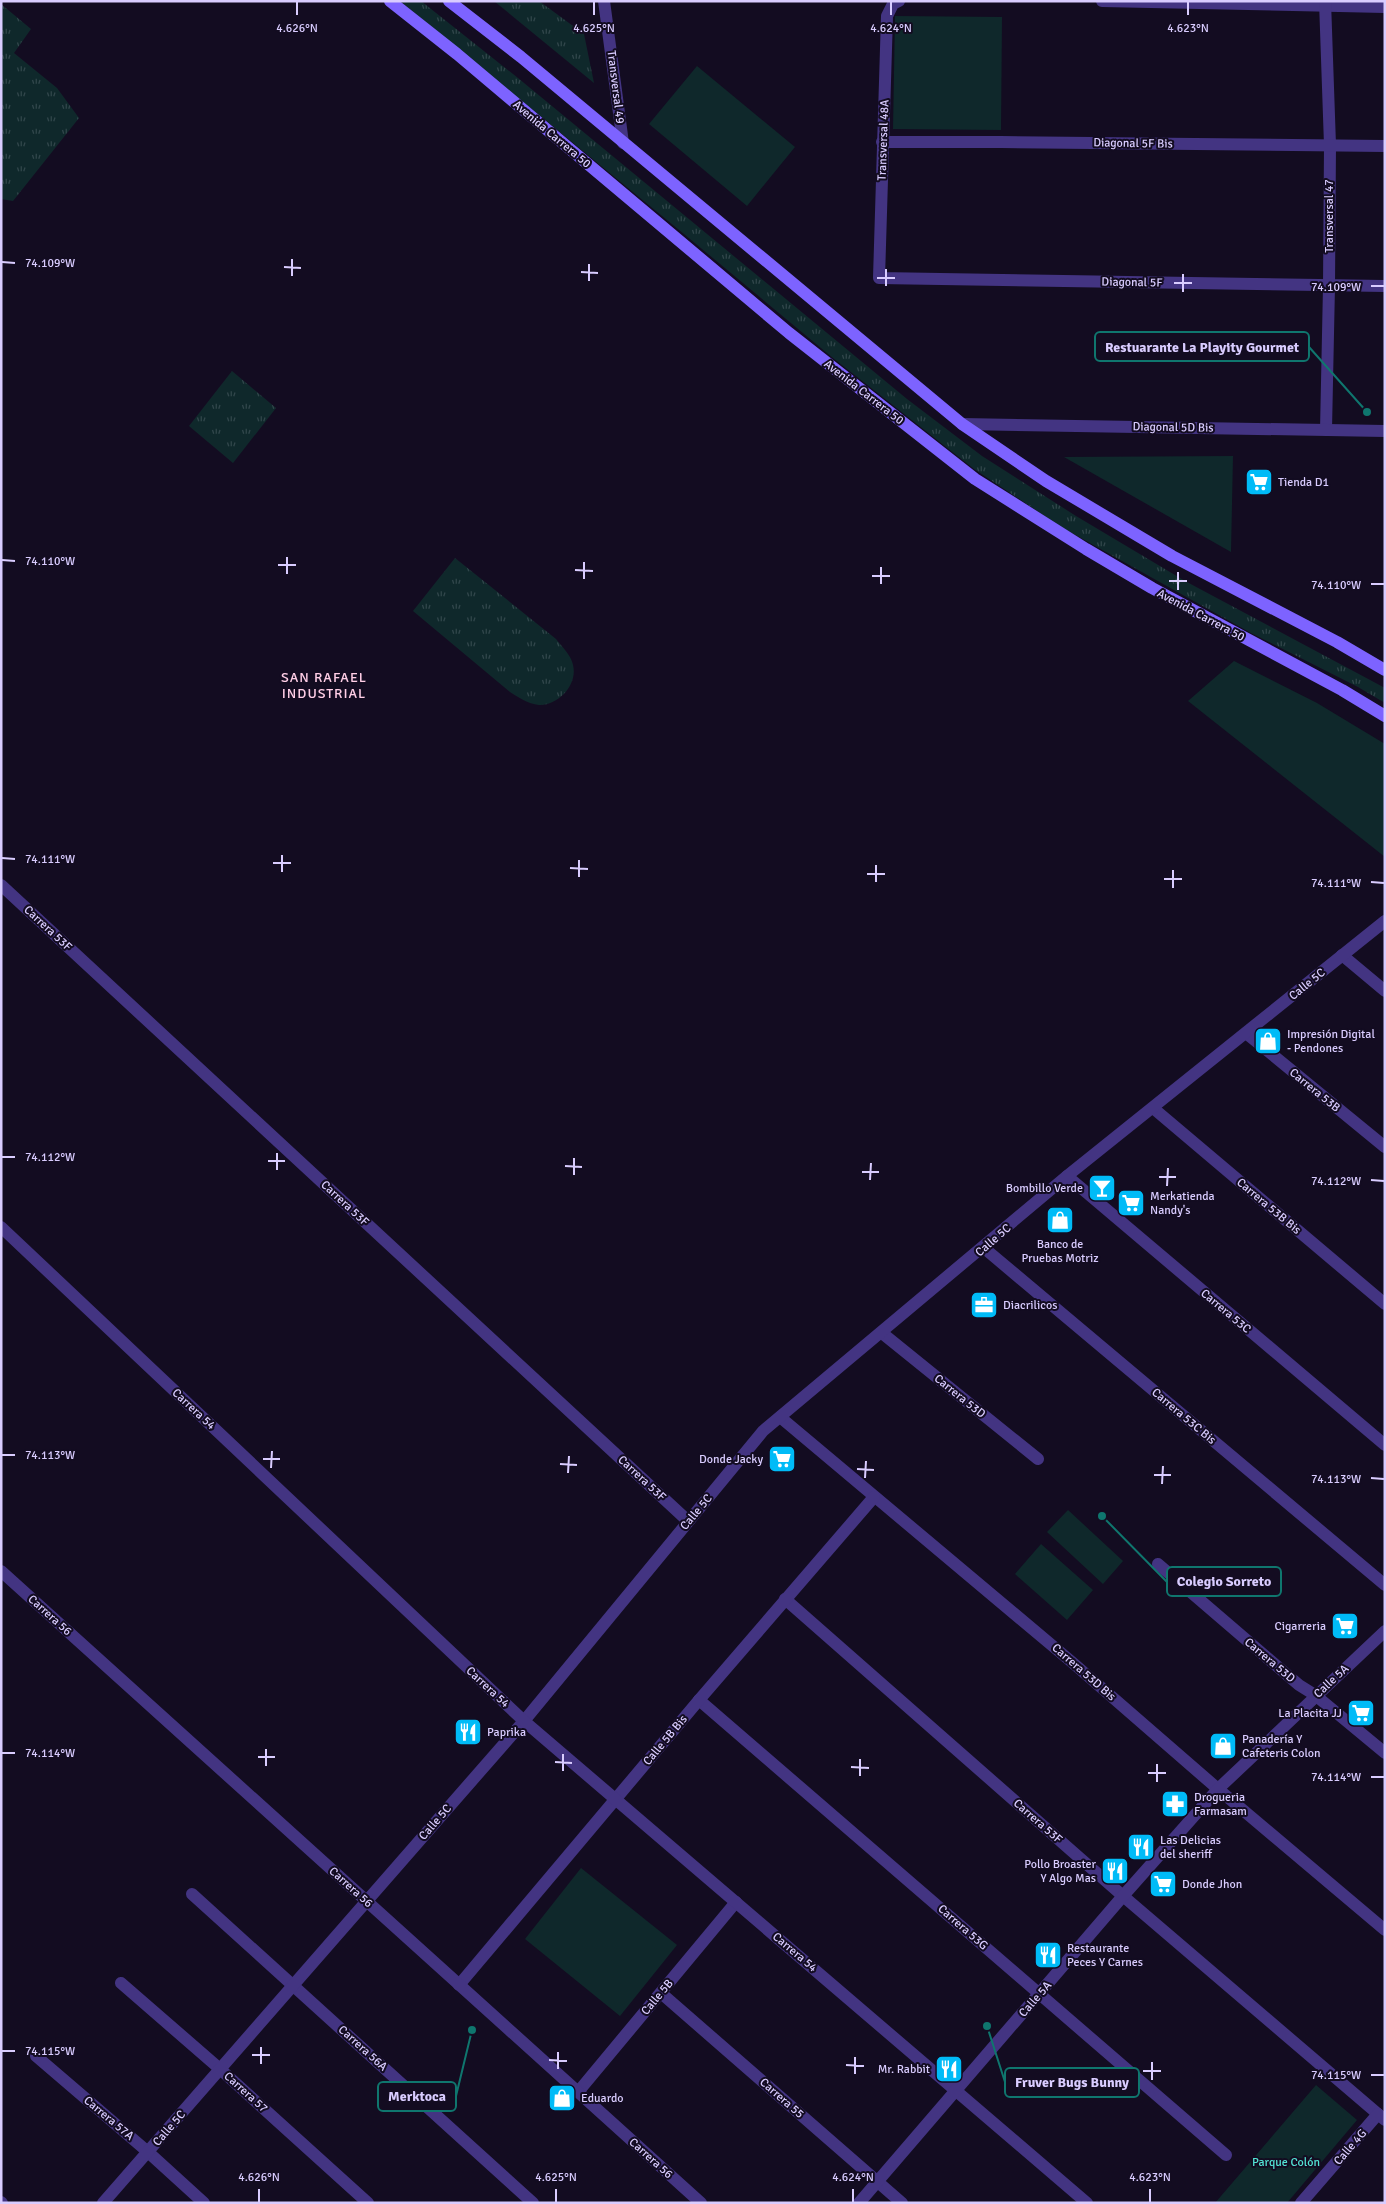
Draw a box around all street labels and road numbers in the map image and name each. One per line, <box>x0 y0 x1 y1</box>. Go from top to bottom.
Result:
street label: Transversal 49 <box>604 50 627 125</box>
street label: Avenida Carrera 50 <box>510 97 594 171</box>
street label: Transversal 48A <box>875 99 892 181</box>
street label: Diagonal 5F Bis <box>1093 135 1173 152</box>
street label: Transversal 47 <box>1322 179 1337 253</box>
street label: Diagonal 5F <box>1101 274 1163 291</box>
street label: Avenida Carrera 50 <box>821 357 907 428</box>
street label: Diagonal 5D Bis <box>1132 419 1214 436</box>
street label: Avenida Carrera 50 <box>1154 586 1247 645</box>
street label: Carrera 53F <box>21 902 75 954</box>
street label: Calle 5C <box>1286 965 1329 1004</box>
street label: Carrera 53B <box>1286 1065 1343 1115</box>
street label: Carrera 53B Bis <box>1233 1175 1304 1238</box>
street label: Carrera 53F <box>318 1177 372 1229</box>
street label: Calle 5C <box>972 1221 1014 1260</box>
street label: Carrera 53C <box>1197 1286 1254 1337</box>
street label: Carrera 53D <box>931 1371 989 1422</box>
street label: Carrera 53C Bis <box>1148 1385 1219 1448</box>
street label: Carrera 54 <box>169 1386 219 1434</box>
street label: Carrera 53F <box>615 1452 669 1504</box>
street label: Calle 5C <box>677 1491 716 1533</box>
street label: Carrera 56 <box>25 1592 75 1639</box>
street label: Carrera 53D <box>1241 1635 1298 1686</box>
street label: Carrera 53D Bis <box>1049 1640 1119 1704</box>
street label: Calle 5A <box>1311 1661 1352 1701</box>
street label: Carrera 54 <box>463 1664 513 1712</box>
street label: Calle 5B Bis <box>640 1712 691 1768</box>
street label: Carrera 53F <box>1010 1796 1065 1847</box>
street label: Calle 5C <box>416 1801 455 1843</box>
street label: Carrera 56 <box>326 1864 376 1911</box>
street label: Carrera 53G <box>935 1902 991 1953</box>
street label: Carrera 54 <box>769 1929 821 1976</box>
street label: Calle 5B <box>638 1976 677 2018</box>
street label: Calle 5A <box>1016 1978 1055 2020</box>
street label: Carrera 56A <box>335 2022 391 2075</box>
street label: Carrera 57 <box>221 2069 271 2116</box>
street label: Carrera 55 <box>756 2075 807 2122</box>
street label: Carrera 57A <box>80 2093 137 2144</box>
street label: Calle 5C <box>150 2107 189 2149</box>
street label: Calle 4G <box>1331 2126 1370 2168</box>
street label: Carrera 56 <box>626 2135 676 2182</box>

